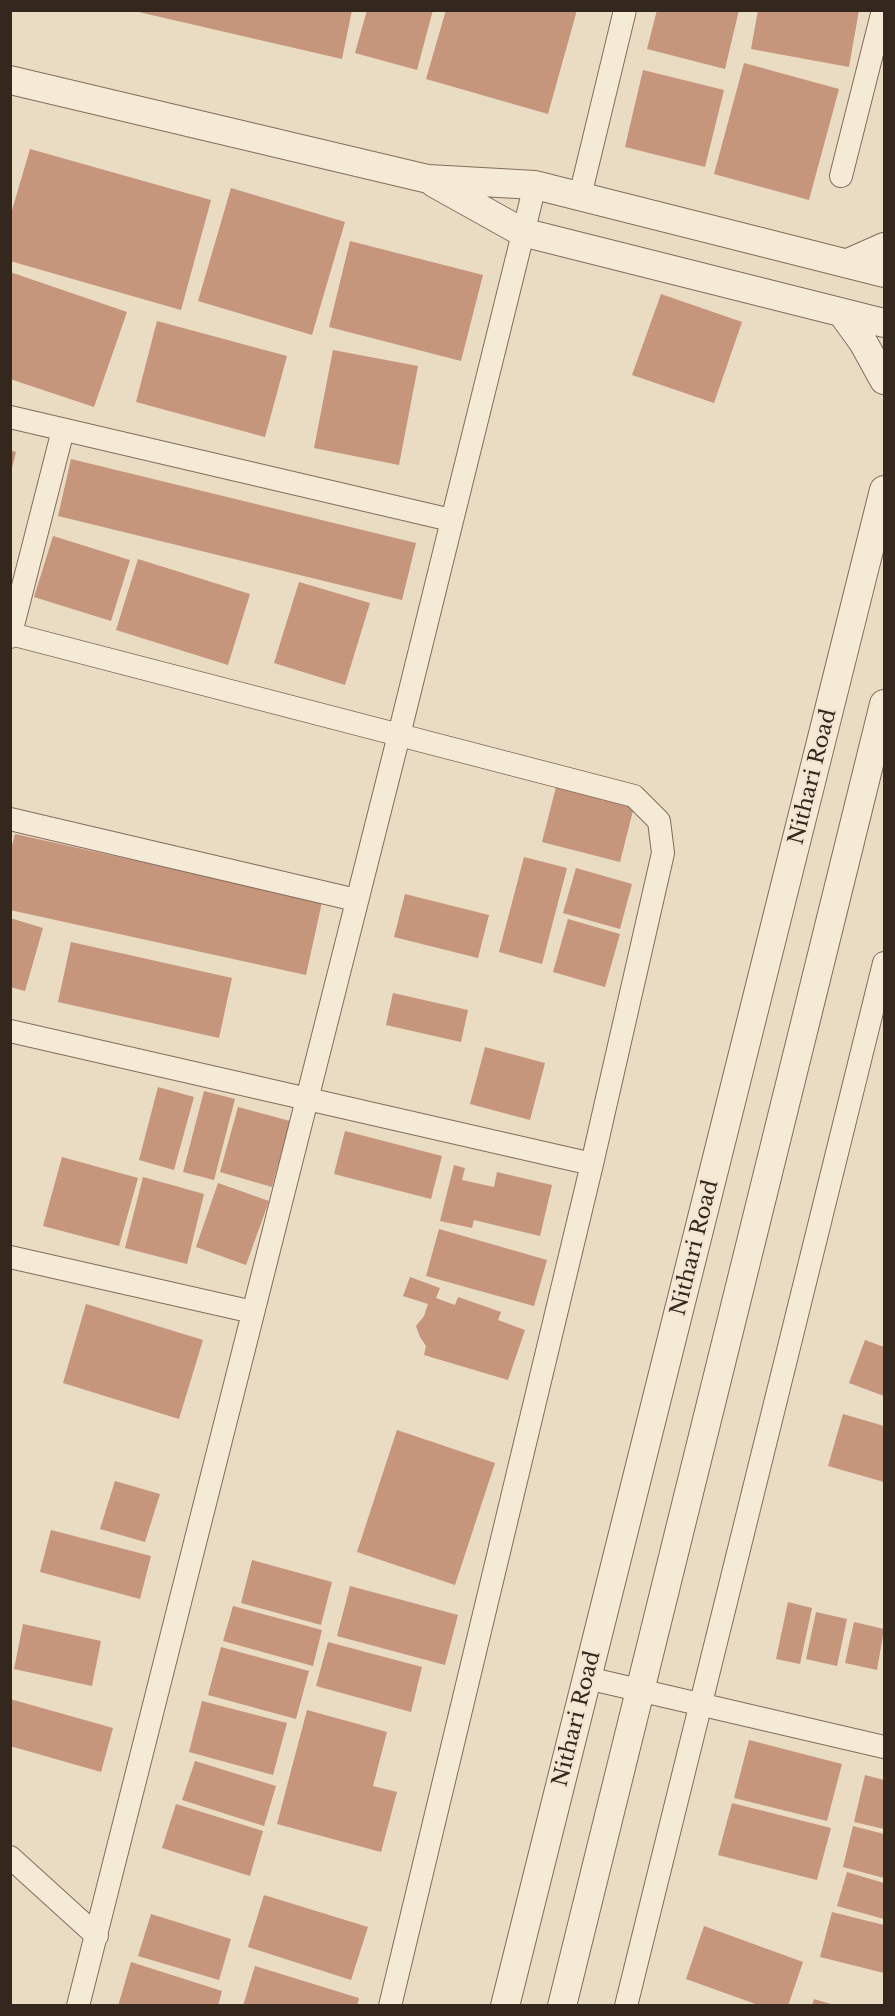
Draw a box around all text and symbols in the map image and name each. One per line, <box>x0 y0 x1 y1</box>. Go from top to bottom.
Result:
street label: Nithari Road <box>784 707 842 847</box>
street label: Nithari Road <box>666 1178 724 1318</box>
street label: Nithari Road <box>548 1649 606 1789</box>

